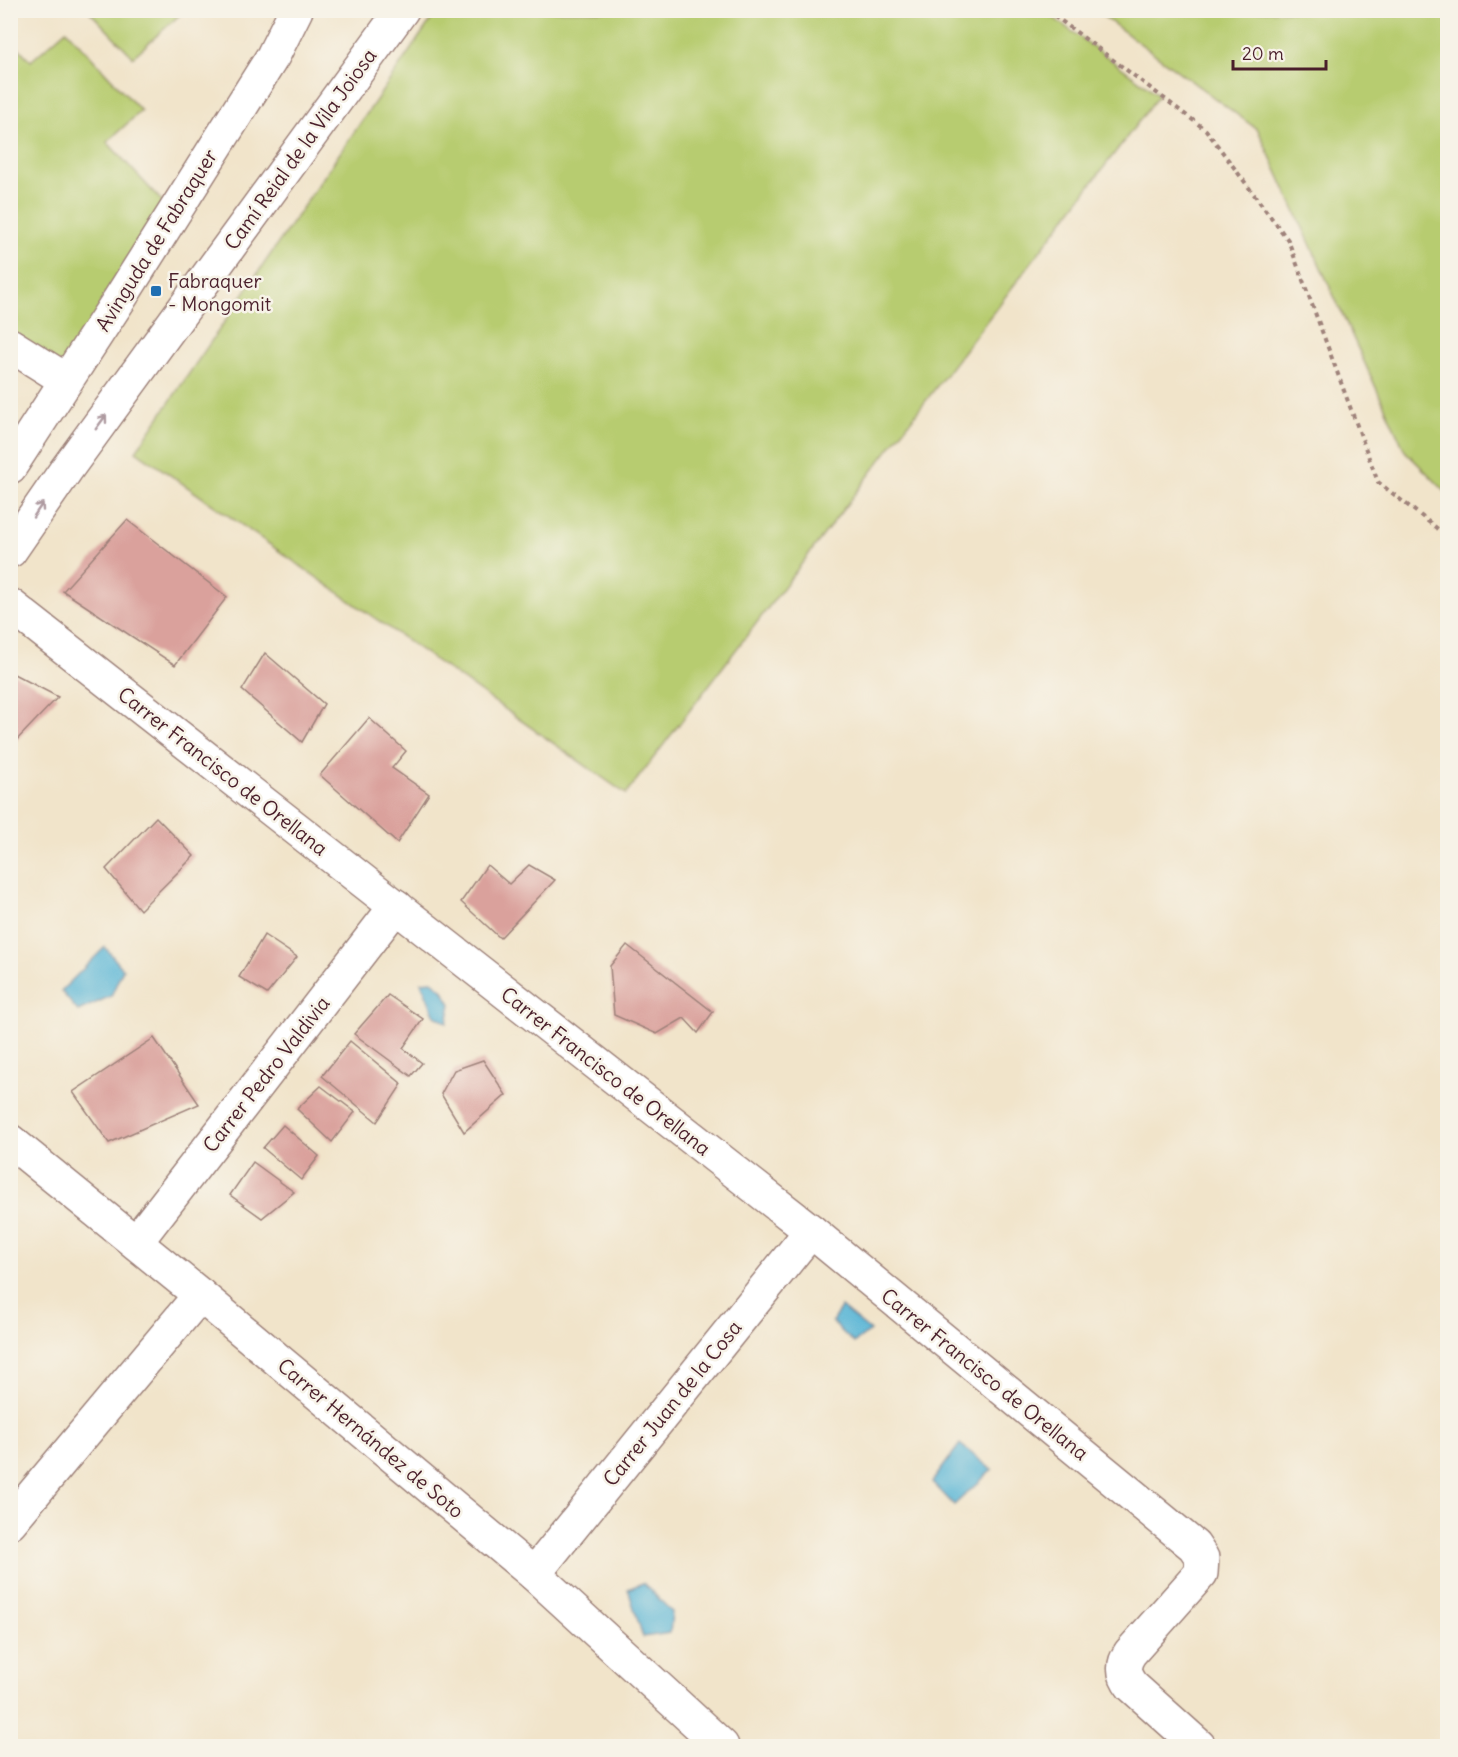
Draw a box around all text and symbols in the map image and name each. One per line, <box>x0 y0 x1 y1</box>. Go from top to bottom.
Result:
scale bar <box>1233 33 1326 71</box>
text: 20 m <box>1242 42 1284 65</box>
street label: Camí Reial de la Vila Joiosa <box>219 44 381 254</box>
street label: Avinguda de Fabraquer <box>90 144 222 336</box>
place label: Fabraquer - Mongomit <box>168 268 272 316</box>
marker: Fabraquer - Mongomit <box>149 284 163 298</box>
one-way arrow <box>95 415 107 431</box>
one-way arrow <box>32 502 45 519</box>
street label: Carrer Francisco de Orellana <box>113 681 333 861</box>
street label: Carrer Francisco de Orellana <box>496 981 716 1161</box>
street label: Carrer Pedro Valdivia <box>197 991 335 1157</box>
street label: Carrer Francisco de Orellana <box>876 1283 1094 1465</box>
street label: Carrer Juan de la Cosa <box>597 1315 747 1491</box>
street label: Carrer Hernández de Soto <box>273 1353 469 1523</box>

